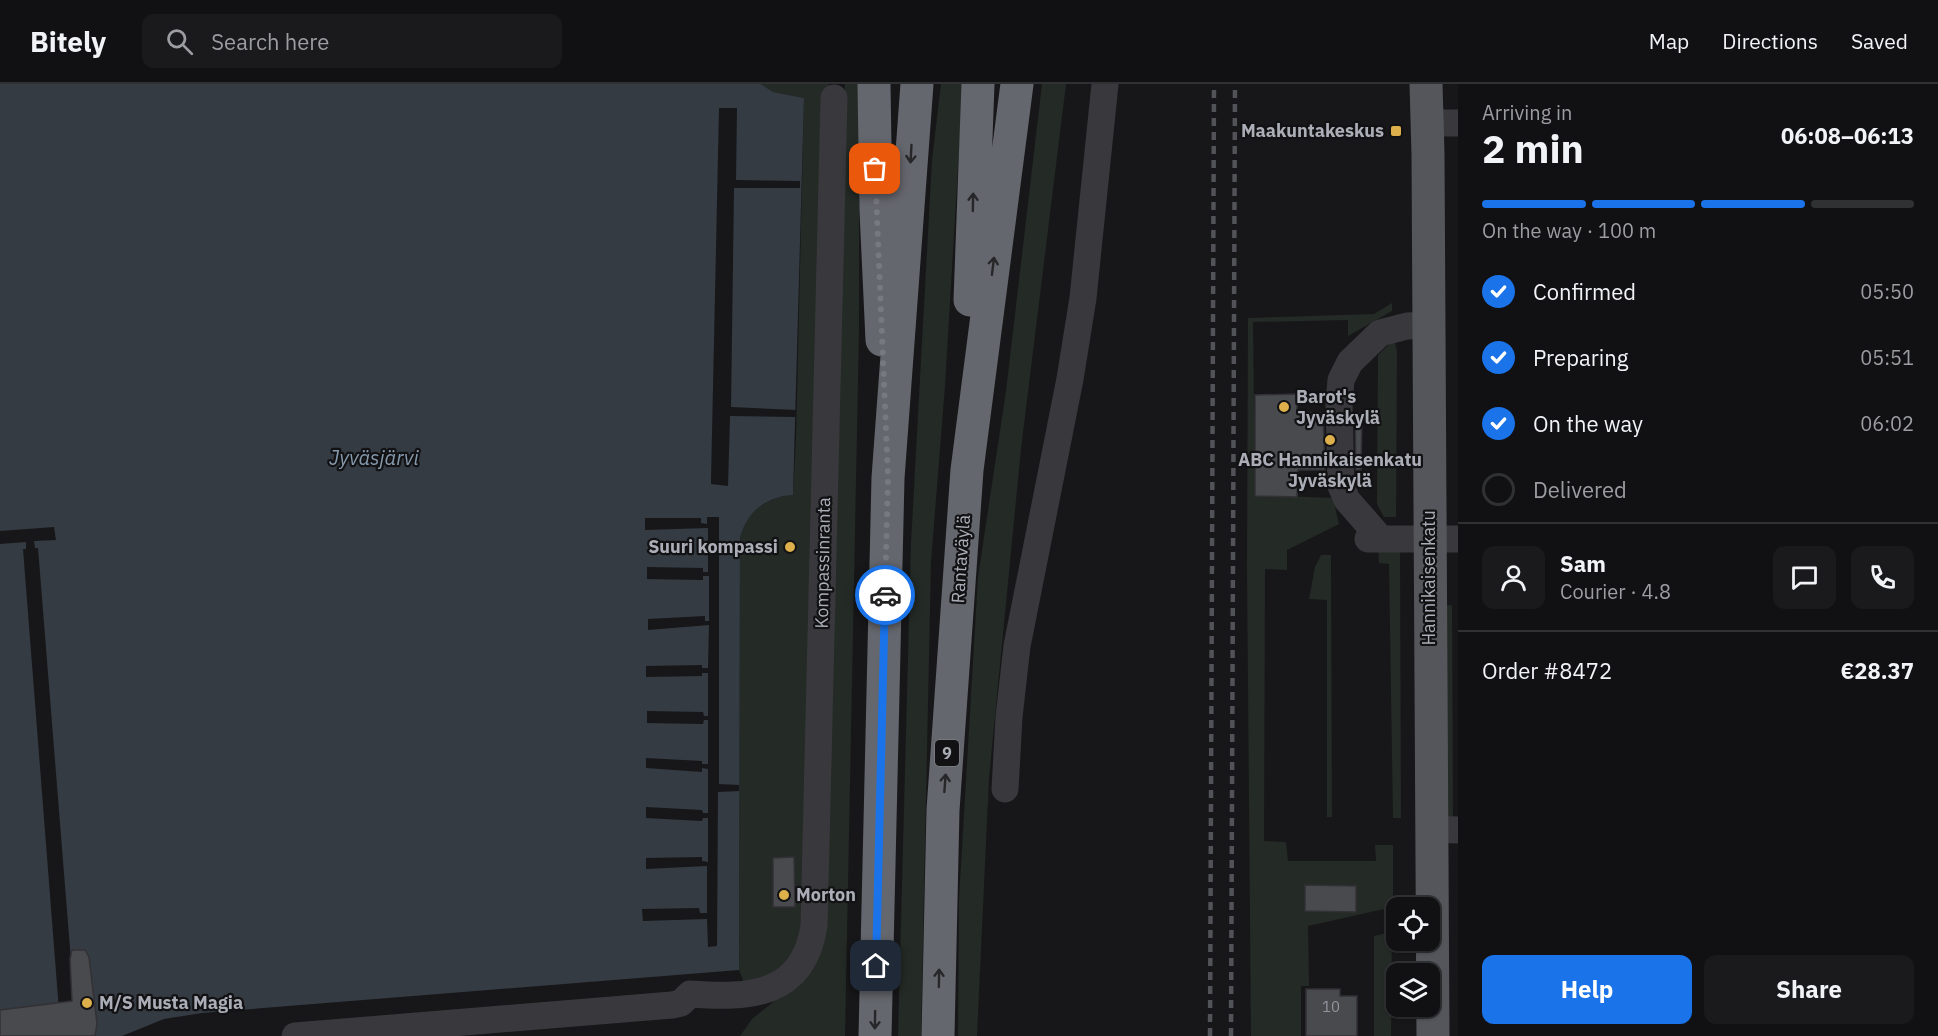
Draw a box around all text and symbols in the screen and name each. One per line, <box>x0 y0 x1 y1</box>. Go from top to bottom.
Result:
search box <box>142 14 562 68</box>
text: Bitely <box>30 23 106 60</box>
icon: search <box>163 25 196 58</box>
text: Search here <box>211 27 329 56</box>
text: Map <box>1649 27 1689 55</box>
text: Directions <box>1722 27 1818 55</box>
text: Saved <box>1851 27 1908 55</box>
text: Arriving in <box>1482 99 1572 126</box>
place label: Maakuntakeskus <box>1241 119 1384 142</box>
text: 06:08–06:13 <box>1781 121 1914 150</box>
text: 2 min <box>1482 123 1584 174</box>
marker: Maakuntakeskus <box>1389 124 1403 138</box>
pin <box>849 143 900 194</box>
one-way arrow <box>905 143 916 163</box>
icon: bag <box>858 152 891 185</box>
one-way arrow <box>967 192 978 212</box>
text: On the way · 100 m <box>1482 217 1656 244</box>
one-way arrow <box>988 257 999 277</box>
icon: check <box>1482 275 1515 308</box>
text: Confirmed <box>1533 277 1636 306</box>
text: 05:50 <box>1860 278 1914 305</box>
icon: check <box>1482 341 1515 374</box>
text: Preparing <box>1533 343 1628 372</box>
text: 05:51 <box>1860 344 1914 371</box>
place label: Barot's Jyväskylä <box>1296 385 1380 429</box>
marker: Barot's Jyväskylä <box>1277 400 1291 414</box>
icon: check <box>1482 407 1515 440</box>
text: On the way <box>1533 409 1643 438</box>
text: 06:02 <box>1860 410 1914 437</box>
marker: ABC Hannikaisenkatu Jyväskylä <box>1323 433 1337 447</box>
water label: Jyväsjärvi <box>329 444 419 471</box>
place label: ABC Hannikaisenkatu Jyväskylä <box>1238 448 1422 492</box>
text: Delivered <box>1533 475 1627 504</box>
street label: Kompassinranta <box>810 497 835 629</box>
street label: Hannikaisenkatu <box>1417 510 1440 646</box>
street label: Rantaväylä <box>946 514 975 604</box>
place label: Suuri kompassi <box>648 535 778 558</box>
marker: Suuri kompassi <box>783 540 797 554</box>
button: person <box>1482 546 1545 609</box>
button: chat <box>1773 546 1836 609</box>
button: phone <box>1851 546 1914 609</box>
text: Sam <box>1560 549 1606 578</box>
courier <box>855 565 915 625</box>
text: Courier · 4.8 <box>1560 578 1671 605</box>
icon: car <box>869 579 902 612</box>
text: Order #8472 <box>1482 656 1612 685</box>
text: €28.37 <box>1841 656 1914 685</box>
road number: 9 <box>935 740 959 766</box>
one-way arrow <box>940 773 951 793</box>
place label: Morton <box>796 883 856 906</box>
marker: Morton <box>777 888 791 902</box>
map controls <box>1386 897 1440 1017</box>
button: locate <box>1386 897 1440 951</box>
pin <box>850 940 901 991</box>
icon: home <box>859 949 892 982</box>
button: Help <box>1482 955 1692 1024</box>
button: Share <box>1704 955 1914 1024</box>
button: layers <box>1386 963 1440 1017</box>
one-way arrow <box>933 968 945 988</box>
place label: M/S Musta Magia <box>99 991 243 1014</box>
marker: M/S Musta Magia <box>80 996 94 1010</box>
house number: 10 <box>1322 997 1340 1016</box>
one-way arrow <box>869 1009 881 1029</box>

